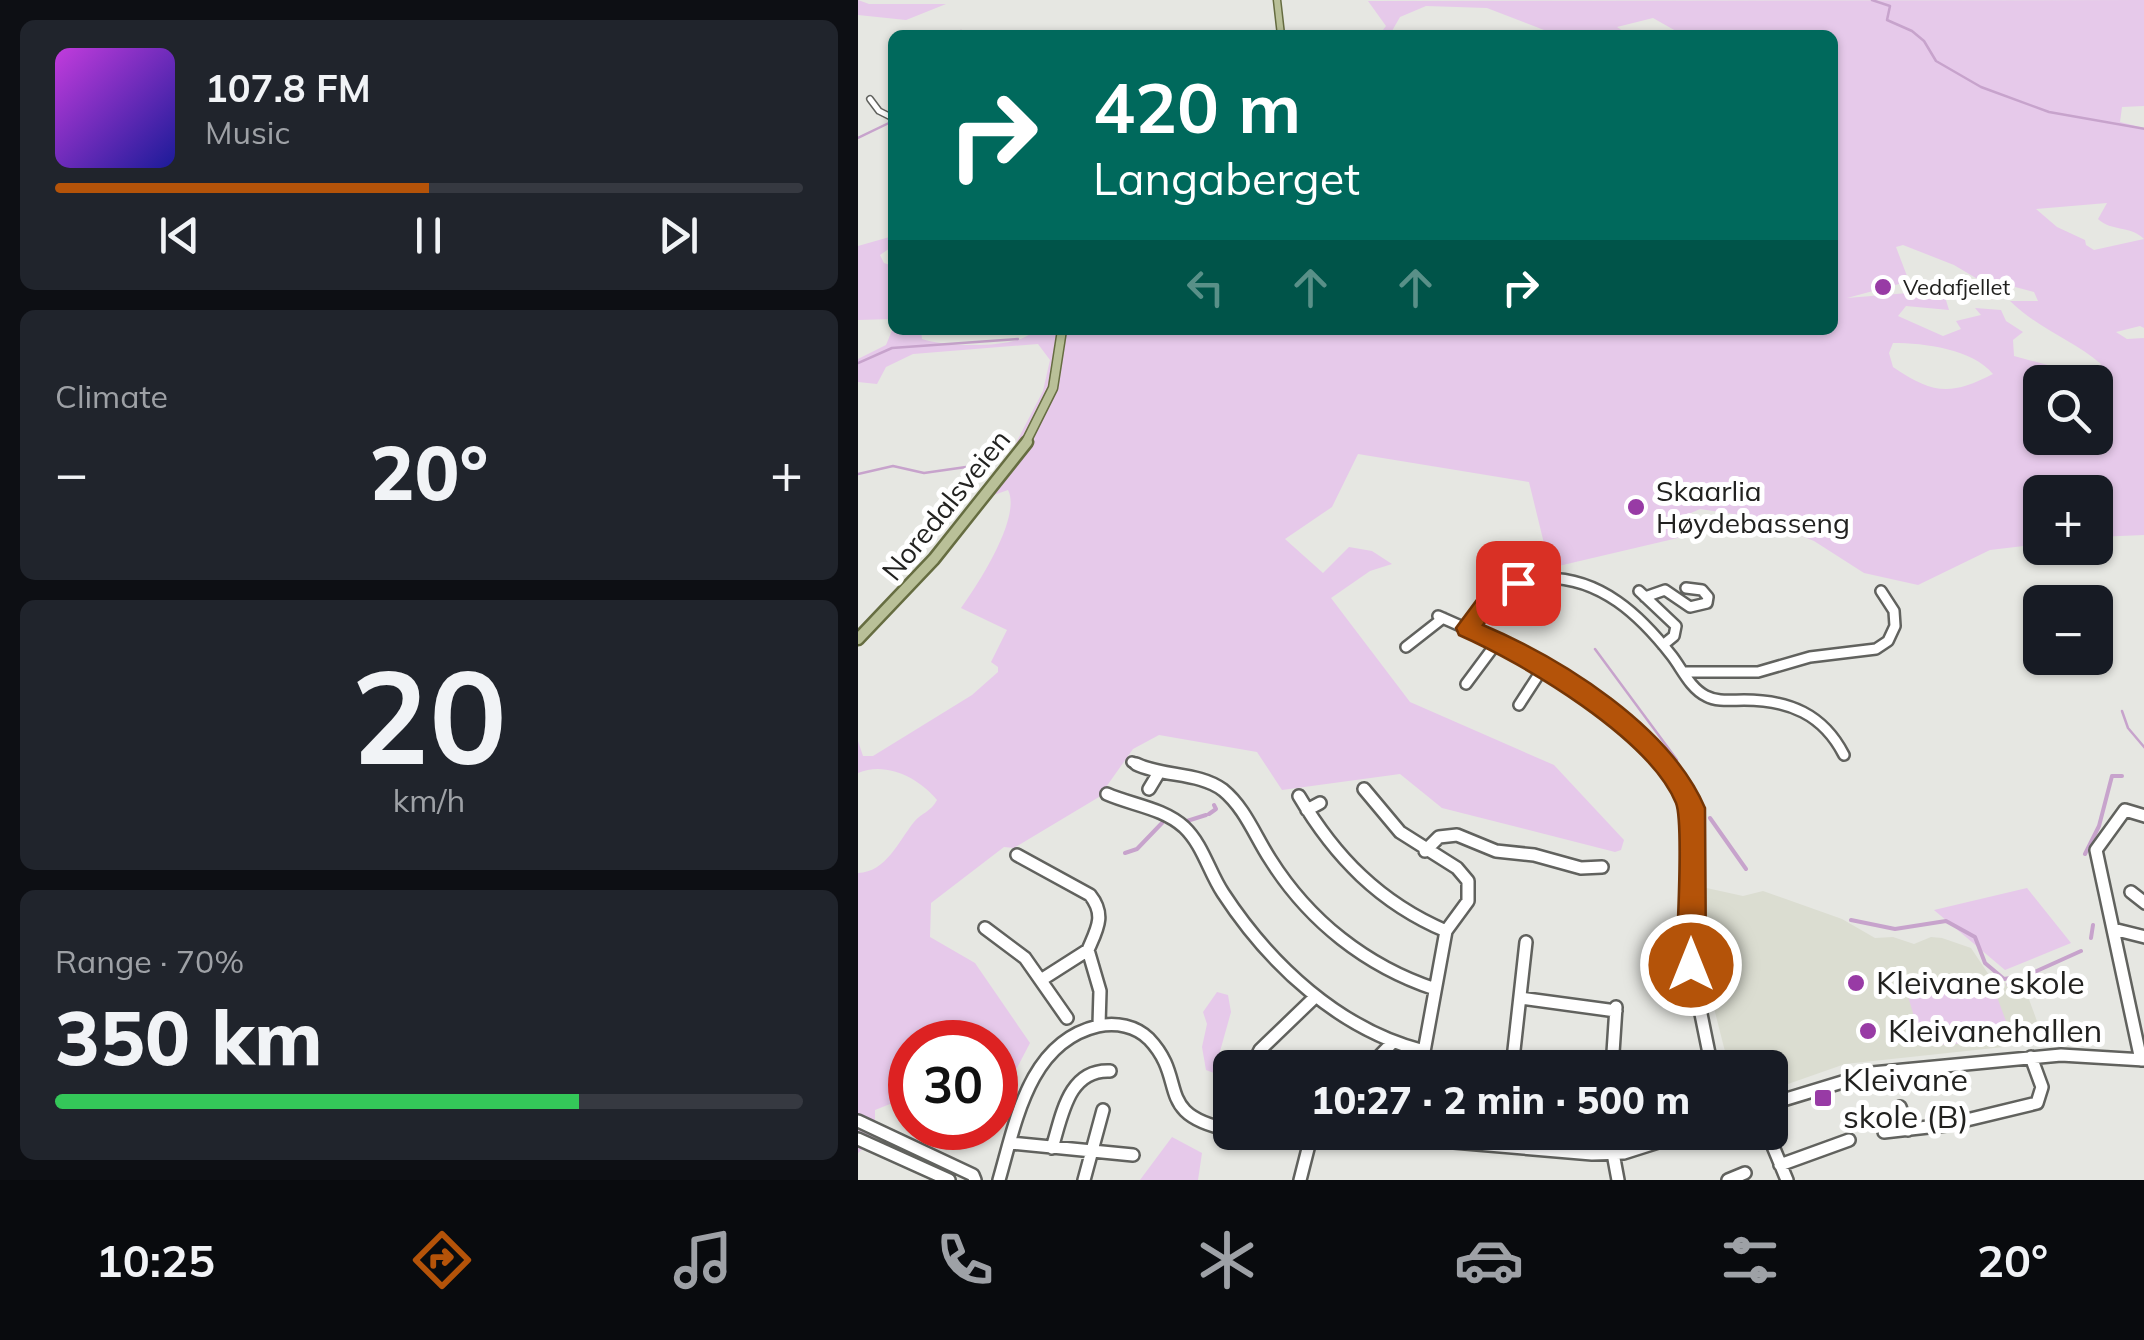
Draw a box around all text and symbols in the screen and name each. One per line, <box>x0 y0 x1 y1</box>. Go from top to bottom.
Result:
text: 420 m <box>1093 63 1301 151</box>
text: 107.8 FM <box>205 64 371 112</box>
icon: right <box>928 70 1058 200</box>
text: Music <box>205 112 290 152</box>
text: Langaberget <box>1093 150 1360 206</box>
icon: previous <box>152 208 207 263</box>
icon: pause <box>401 208 456 263</box>
icon: next <box>651 208 706 263</box>
icon: left <box>1178 260 1233 315</box>
icon: ahead <box>1283 260 1338 315</box>
icon: ahead <box>1388 260 1443 315</box>
icon: right <box>1493 260 1548 315</box>
place label: Vedafjellet <box>1903 273 2011 301</box>
marker: Vedafjellet <box>1872 276 1894 298</box>
map controls <box>2023 365 2113 675</box>
button: search <box>2023 365 2113 455</box>
text: Climate <box>55 376 168 416</box>
street label: Noredalsveien <box>874 422 1017 587</box>
text: 20° <box>370 425 488 519</box>
text: − <box>55 438 88 507</box>
text: + <box>770 438 803 507</box>
place label: Skaarlia Høydebasseng <box>1656 473 1850 540</box>
button: + <box>2023 475 2113 565</box>
marker: Skaarlia Høydebasseng <box>1625 496 1647 518</box>
pin <box>1476 541 1561 626</box>
icon: arrive <box>1491 556 1546 611</box>
button: − <box>2023 585 2113 675</box>
text: 20 <box>351 633 507 797</box>
text: km/h <box>393 780 465 820</box>
position arrow <box>1639 913 1743 1017</box>
text: Range · 70% <box>55 941 244 981</box>
place label: Kleivane skole <box>1876 962 2085 1002</box>
marker: Kleivane skole <box>1845 972 1867 994</box>
text: 350 km <box>55 990 323 1084</box>
place label: Kleivanehallen <box>1888 1010 2102 1050</box>
speed limit sign: 30 <box>888 1020 1018 1150</box>
marker: Kleivanehallen <box>1857 1020 1879 1042</box>
place label: Kleivane skole (B) <box>1843 1059 1969 1136</box>
text: 10:27 · 2 min · 500 m <box>1311 1076 1690 1124</box>
marker: Kleivane skole (B) <box>1812 1087 1834 1109</box>
icon: directions <box>407 1225 477 1295</box>
icon: music <box>668 1225 738 1295</box>
icon: phone <box>930 1225 1000 1295</box>
icon: climate <box>1192 1225 1262 1295</box>
icon: car <box>1454 1225 1524 1295</box>
icon: filters <box>1715 1225 1785 1295</box>
text: 10:25 <box>96 1232 215 1288</box>
text: 20° <box>1977 1232 2048 1288</box>

